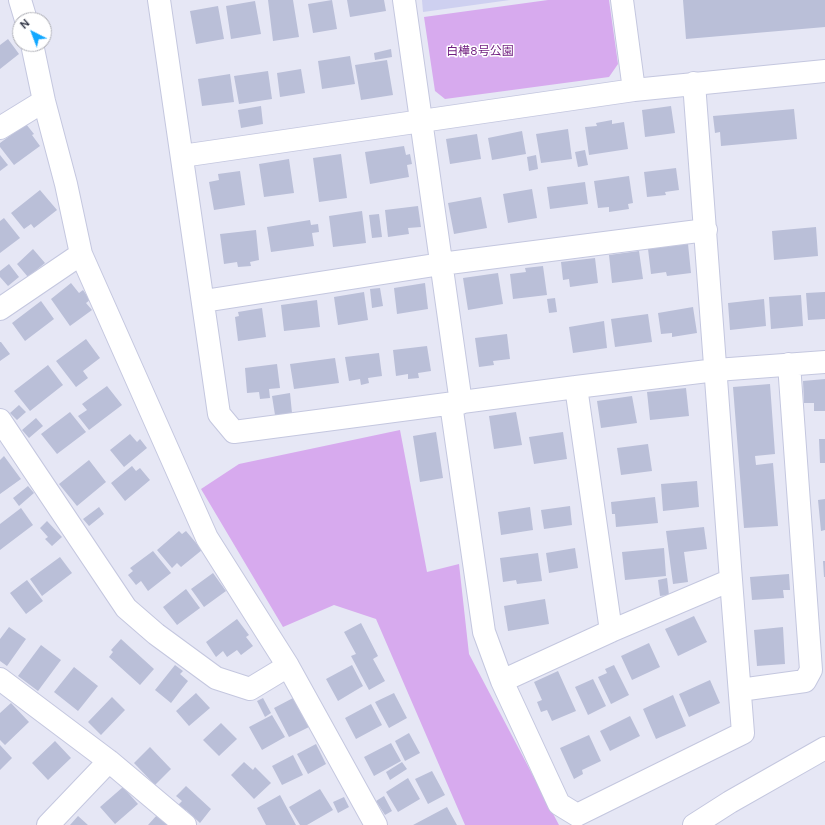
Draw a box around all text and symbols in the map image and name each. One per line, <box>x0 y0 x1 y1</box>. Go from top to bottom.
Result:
north arrow <box>12 12 52 52</box>
text: N <box>17 16 32 32</box>
park label: 白樺8号公園 <box>446 45 514 59</box>

